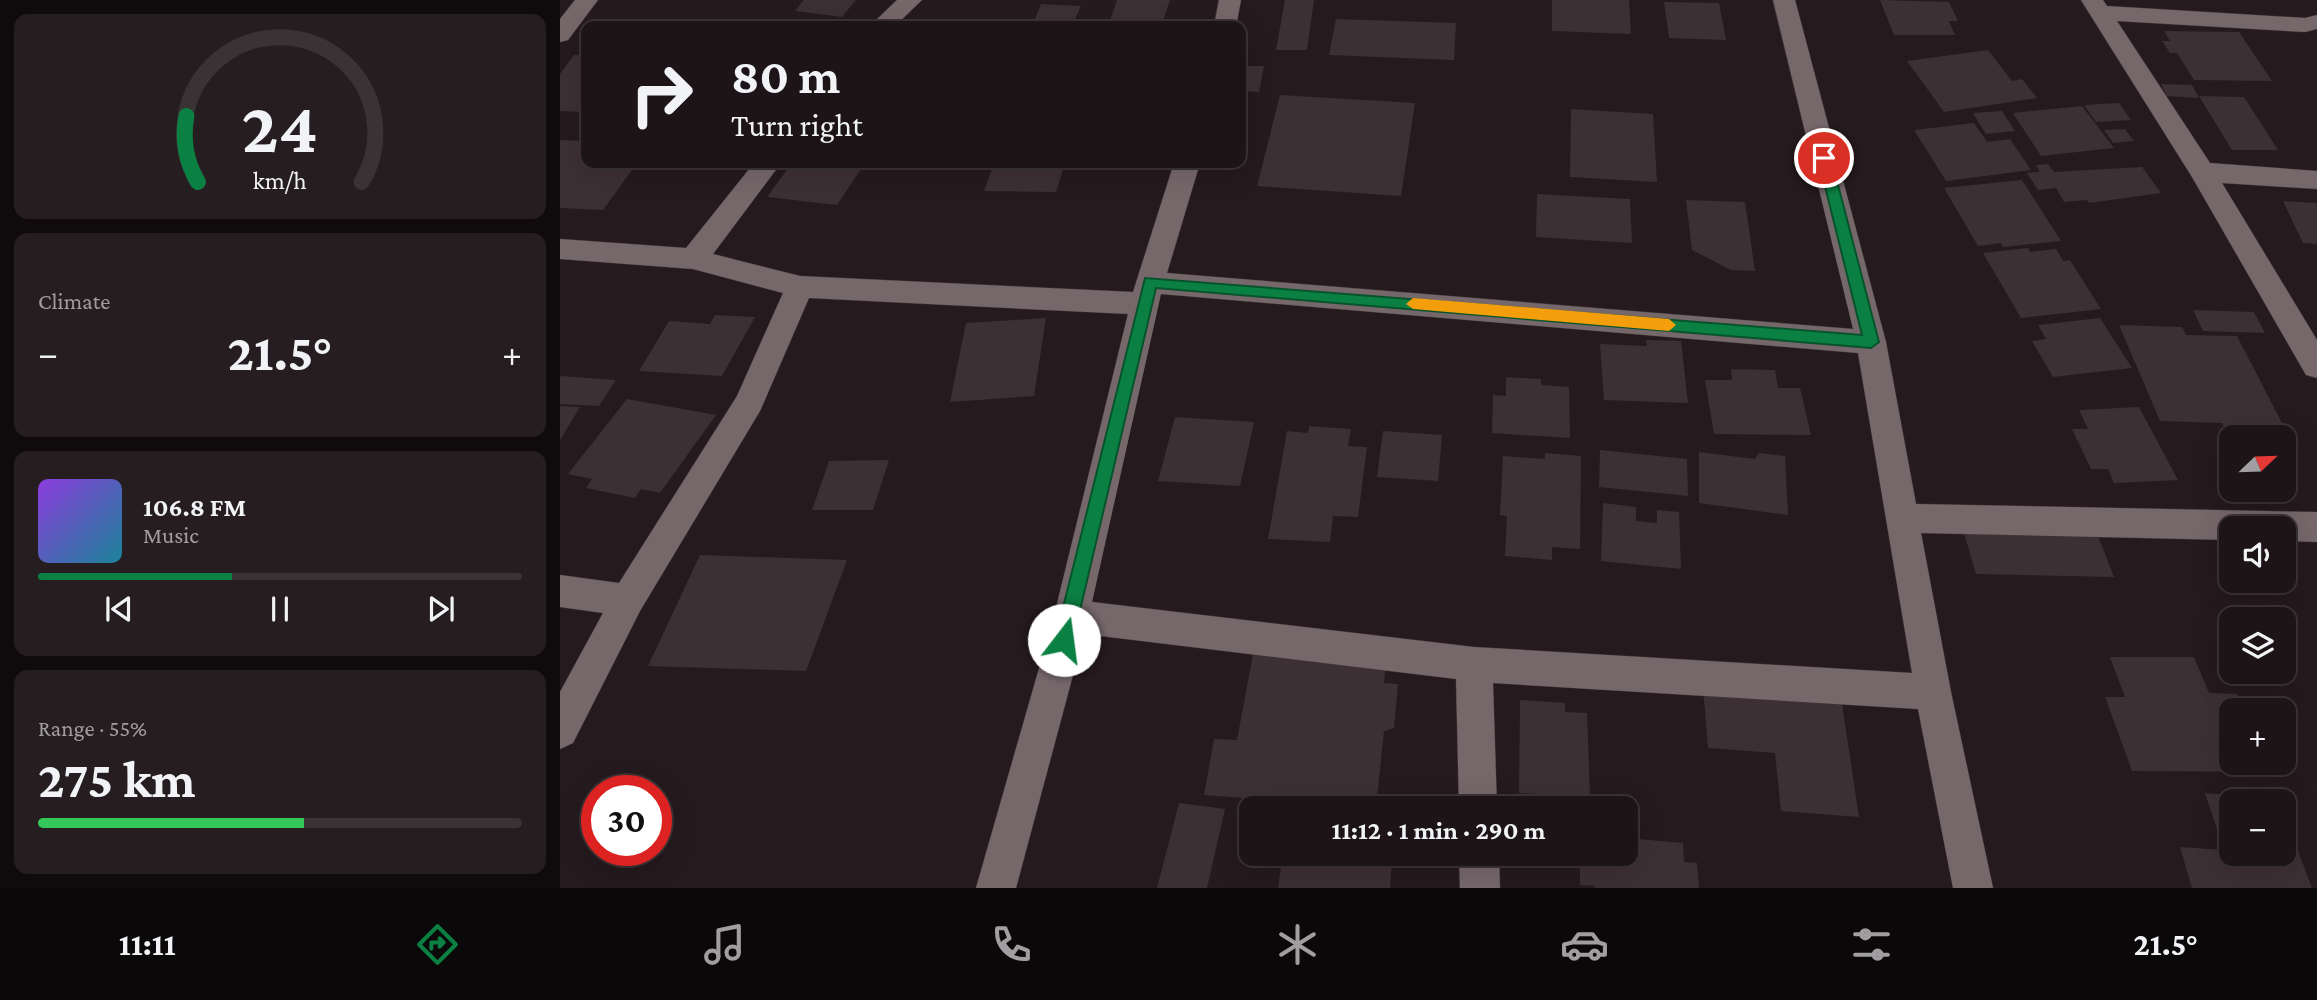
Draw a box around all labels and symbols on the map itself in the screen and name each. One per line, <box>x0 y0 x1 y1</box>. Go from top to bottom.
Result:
pin <box>1794 128 1854 188</box>
north arrow <box>2219 425 2296 502</box>
position arrow <box>1027 603 1101 677</box>
speed limit sign: 30 <box>581 775 672 866</box>

